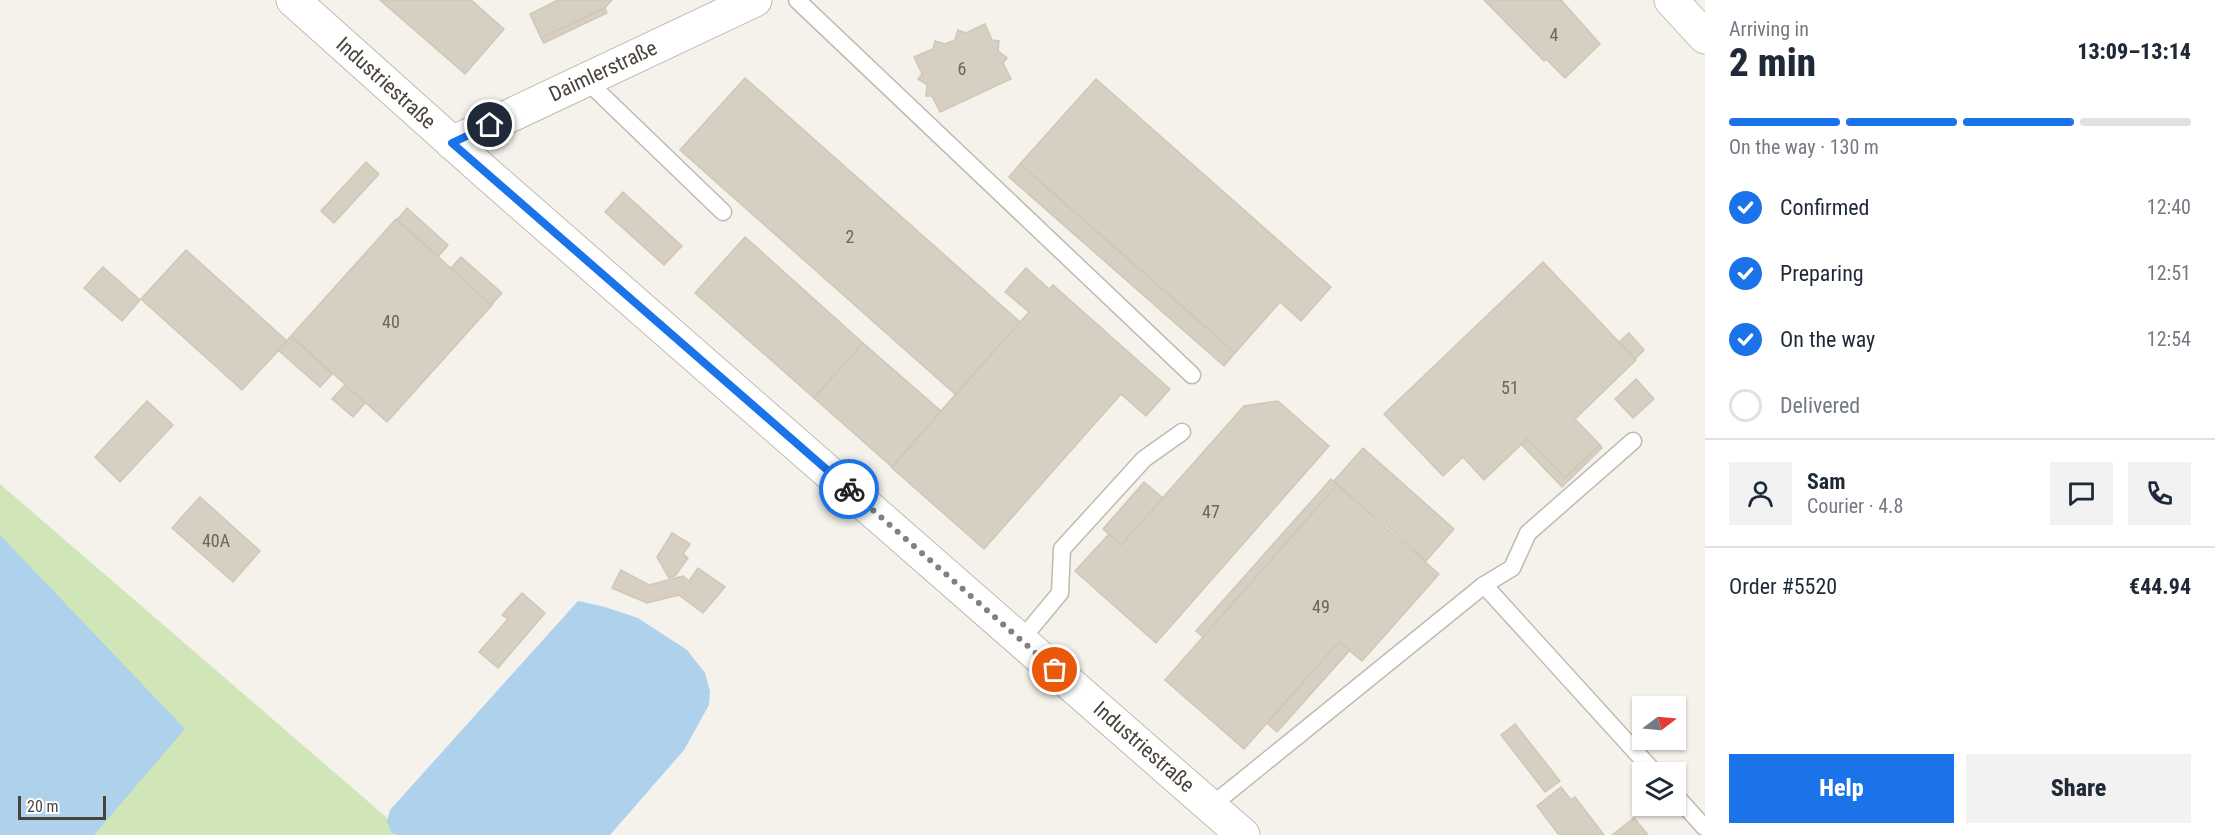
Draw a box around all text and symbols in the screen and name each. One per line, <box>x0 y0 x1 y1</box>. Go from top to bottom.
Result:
text: Arriving in <box>1729 17 1809 41</box>
house number: 4 <box>1550 24 1559 45</box>
street label: Industriestraße <box>331 32 441 134</box>
street label: Daimlerstraße <box>545 35 661 106</box>
text: 13:09–13:14 <box>2077 39 2191 64</box>
text: 2 min <box>1729 40 1816 86</box>
house number: 6 <box>958 58 966 79</box>
pin <box>464 99 515 150</box>
icon: home <box>473 108 506 141</box>
text: On the way · 130 m <box>1729 135 1879 159</box>
icon: check <box>1729 191 1762 224</box>
text: Confirmed <box>1780 195 1869 220</box>
text: 12:40 <box>2147 195 2191 219</box>
house number: 2 <box>846 226 855 247</box>
icon: check <box>1729 257 1762 290</box>
text: Preparing <box>1780 261 1864 286</box>
text: 12:51 <box>2147 261 2191 285</box>
house number: 40 <box>382 311 400 332</box>
icon: check <box>1729 323 1762 356</box>
text: On the way <box>1780 327 1875 352</box>
text: 12:54 <box>2147 327 2191 351</box>
house number: 51 <box>1501 377 1519 398</box>
text: Delivered <box>1780 393 1860 418</box>
courier <box>819 459 879 519</box>
button: person <box>1729 462 1792 525</box>
button: chat <box>2050 462 2113 525</box>
button: phone <box>2128 462 2191 525</box>
text: Sam <box>1807 469 1846 494</box>
icon: bike <box>833 473 866 506</box>
text: Courier · 4.8 <box>1807 494 1903 518</box>
house number: 47 <box>1202 501 1220 522</box>
house number: 40A <box>202 530 231 551</box>
text: Order #5520 <box>1729 574 1837 599</box>
text: €44.94 <box>2129 574 2191 599</box>
house number: 49 <box>1312 596 1330 617</box>
pin <box>1029 644 1080 695</box>
icon: bag <box>1038 653 1071 686</box>
north arrow <box>1632 696 1686 750</box>
map controls <box>1632 696 1686 816</box>
street label: Industriestraße <box>1089 697 1199 797</box>
button: Help <box>1729 754 1954 823</box>
button: Share <box>1966 754 2191 823</box>
button: layers <box>1632 762 1686 816</box>
scale bar <box>18 793 106 820</box>
text: 20 m <box>27 797 59 816</box>

